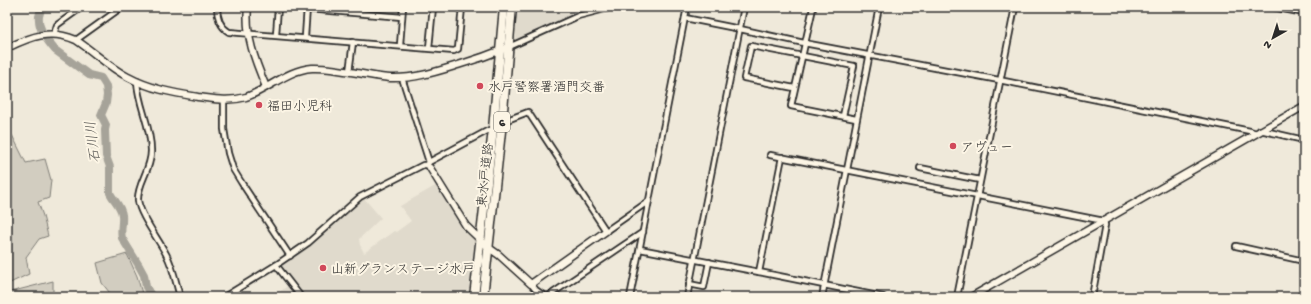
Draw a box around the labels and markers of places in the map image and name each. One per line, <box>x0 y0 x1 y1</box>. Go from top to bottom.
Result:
place label: 水戸警察署酒門交番 <box>488 80 605 96</box>
marker: 水戸警察署酒門交番 <box>475 81 485 91</box>
place label: 福田小児科 <box>267 99 332 115</box>
marker: 福田小児科 <box>254 100 264 110</box>
marker: アヴュー <box>948 141 958 151</box>
place label: アヴュー <box>961 141 1013 156</box>
place label: 山新グランステージ水戸 <box>331 262 475 278</box>
marker: 山新グランステージ水戸 <box>318 263 328 273</box>

